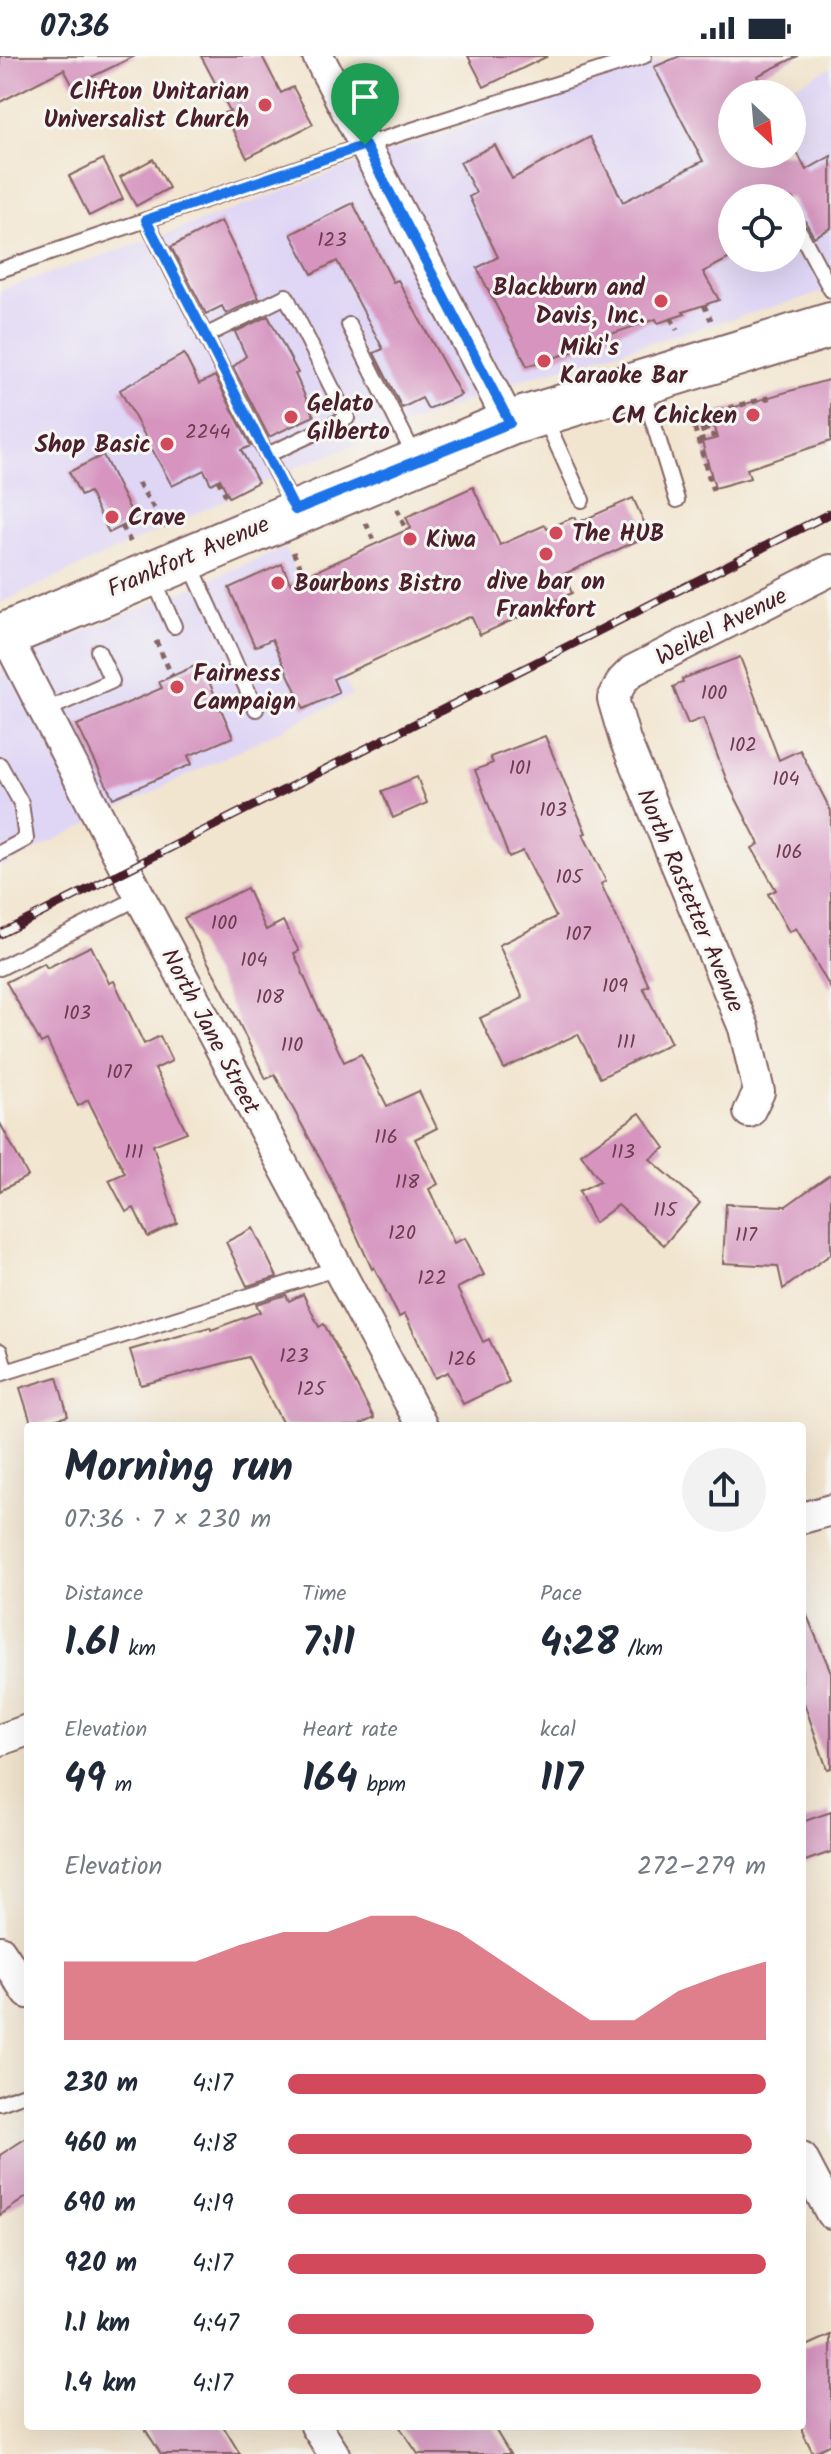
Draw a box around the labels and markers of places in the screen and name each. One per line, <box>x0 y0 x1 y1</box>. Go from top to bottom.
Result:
pin <box>331 63 399 145</box>
place label: Clifton Unitarian Universalist Church <box>43 73 249 140</box>
marker: Clifton Unitarian Universalist Church <box>256 96 274 114</box>
place label: Blackburn and Davis, Inc. <box>493 269 646 336</box>
marker: Blackburn and Davis, Inc. <box>652 292 670 310</box>
place label: Miki's Karaoke Bar <box>560 329 689 396</box>
marker: Miki's Karaoke Bar <box>535 352 553 370</box>
place label: Gelato Gilberto <box>307 385 390 452</box>
place label: CM Chicken <box>612 397 737 436</box>
marker: CM Chicken <box>744 406 762 424</box>
marker: Gelato Gilberto <box>282 408 300 426</box>
place label: Shop Basic <box>35 426 151 465</box>
marker: Shop Basic <box>158 435 176 453</box>
place label: Crave <box>128 499 186 538</box>
marker: Crave <box>103 508 121 526</box>
place label: The HUB <box>572 515 664 554</box>
place label: Kiwa <box>426 521 476 560</box>
marker: The HUB <box>547 524 565 542</box>
marker: Kiwa <box>401 530 419 548</box>
marker: dive bar on Frankfort <box>537 545 555 563</box>
place label: dive bar on Frankfort <box>487 563 605 630</box>
place label: Bourbons Bistro <box>294 565 462 604</box>
marker: Bourbons Bistro <box>269 574 287 592</box>
place label: Fairness Campaign <box>193 655 296 722</box>
marker: Fairness Campaign <box>168 678 186 696</box>

